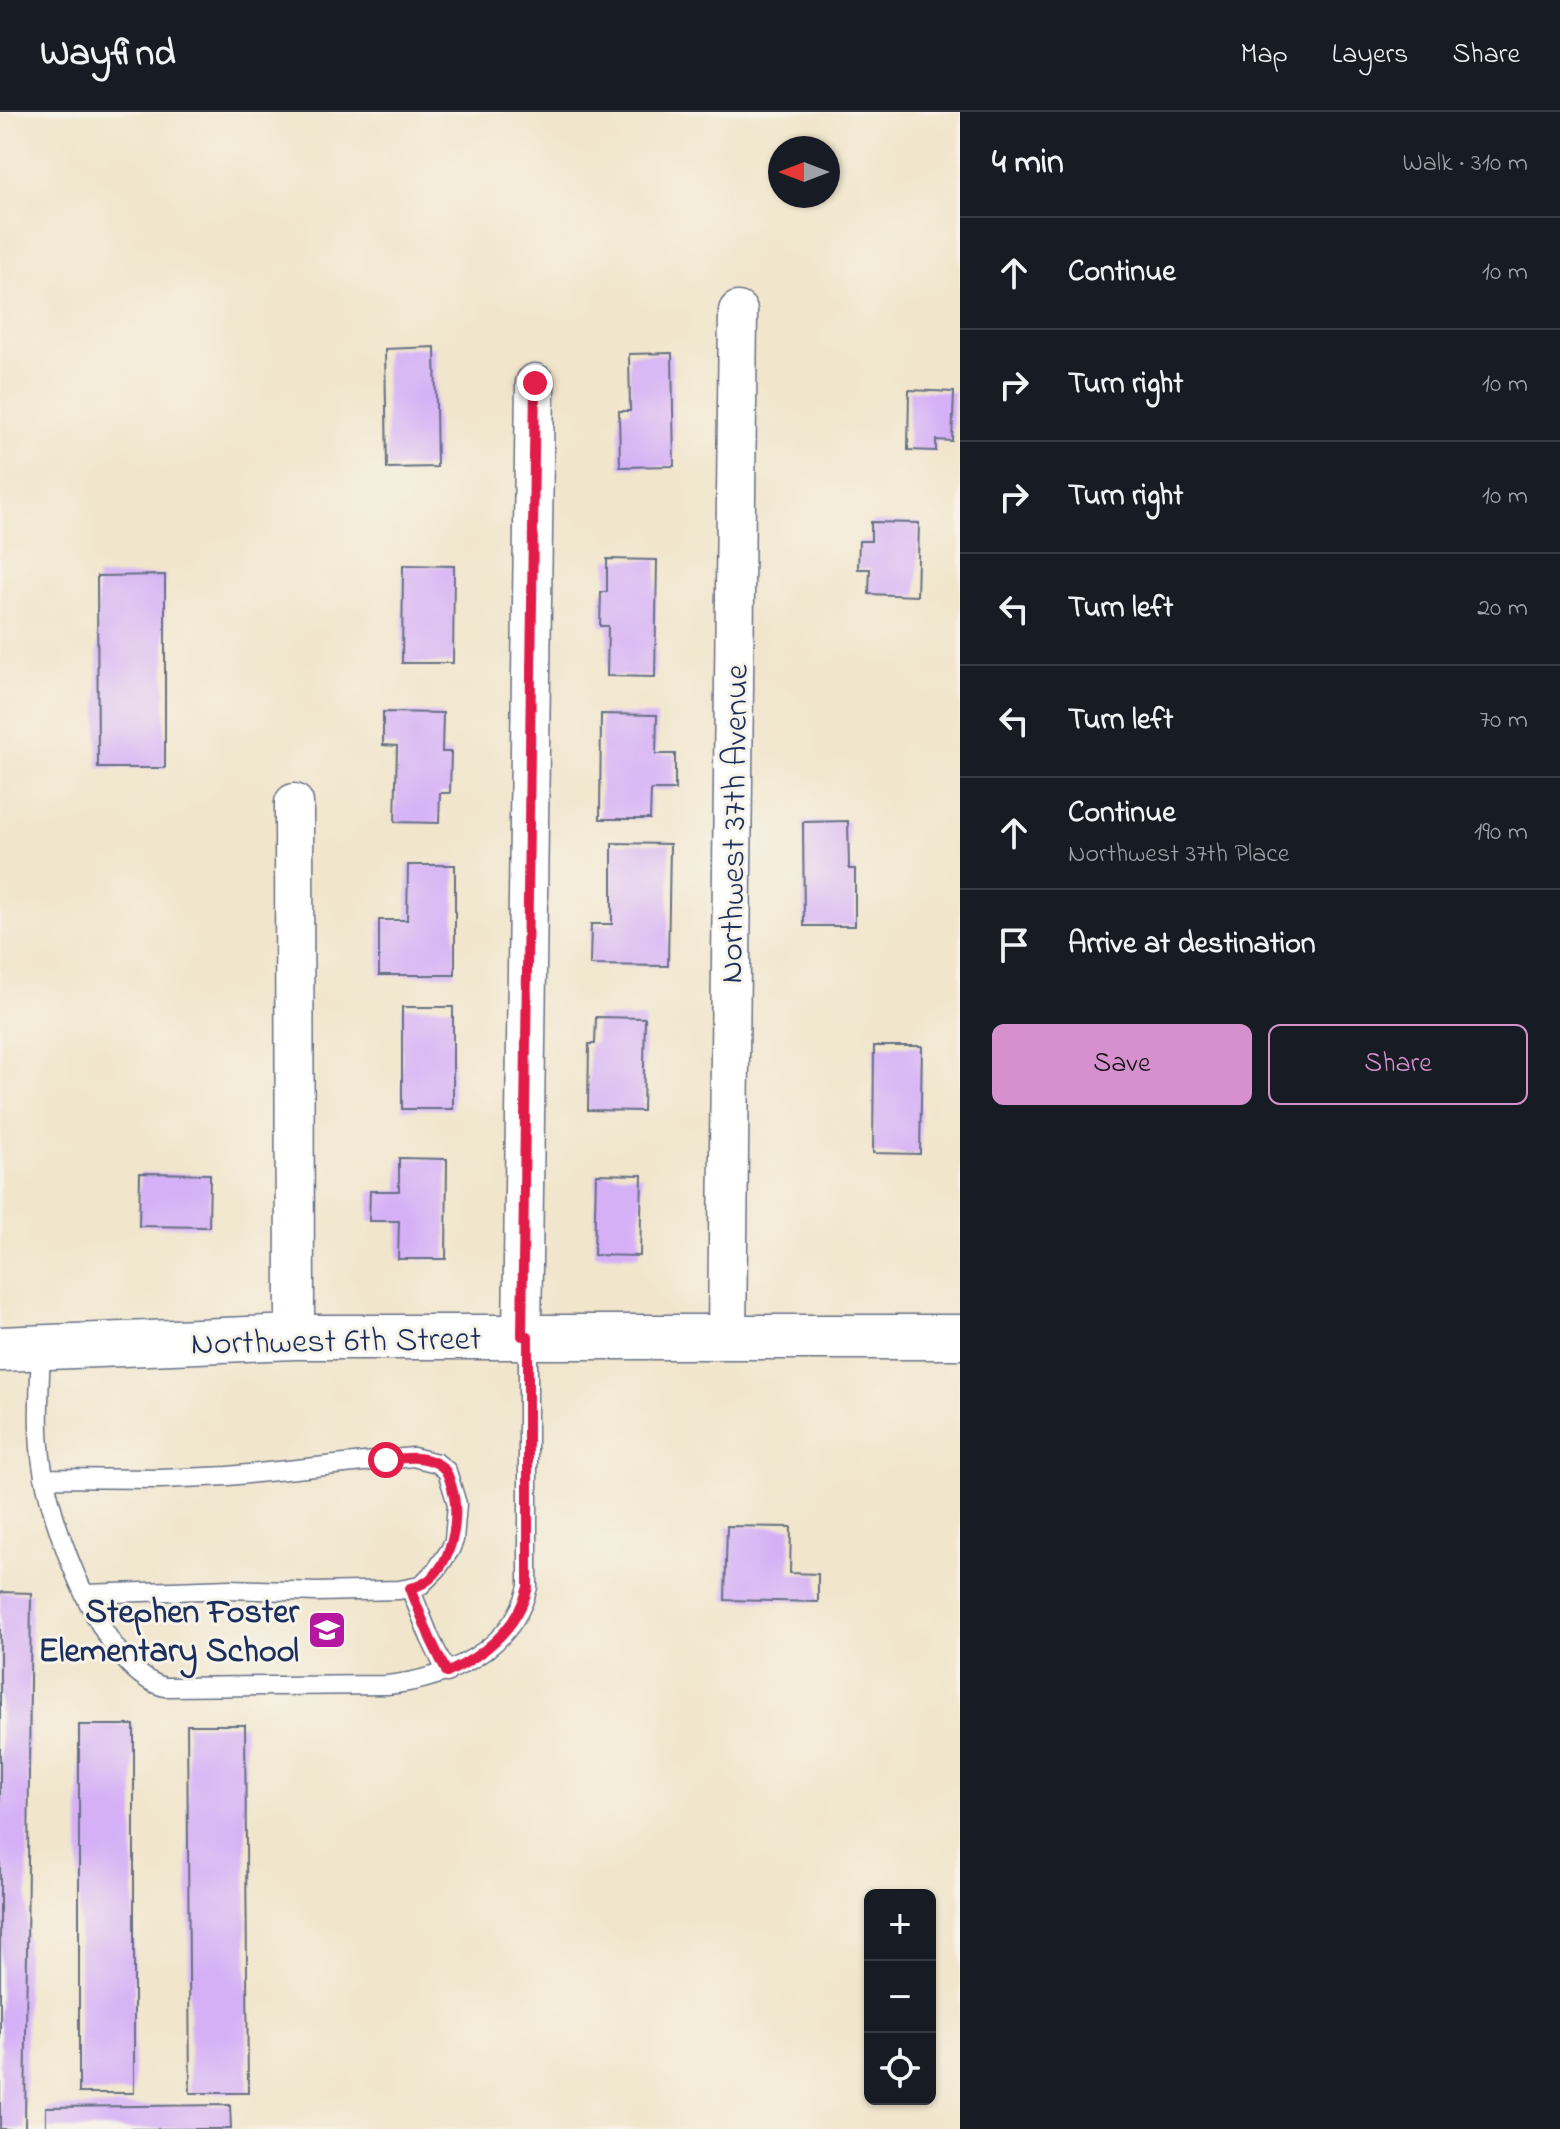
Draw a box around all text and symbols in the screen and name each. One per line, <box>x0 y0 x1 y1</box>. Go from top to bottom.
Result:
text: Wayfind <box>40 27 176 83</box>
text: Map <box>1240 35 1288 76</box>
text: Layers <box>1332 35 1408 76</box>
text: Share <box>1452 35 1520 76</box>
north arrow <box>768 136 840 208</box>
text: 4 min <box>992 139 1064 189</box>
text: Walk · 310 m <box>1403 145 1528 183</box>
icon: ahead <box>992 251 1036 295</box>
text: Continue <box>1068 251 1176 295</box>
text: 10 m <box>1482 254 1528 292</box>
icon: right <box>992 363 1036 407</box>
text: Turn right <box>1068 363 1183 407</box>
route end <box>517 365 553 401</box>
text: 10 m <box>1482 366 1528 404</box>
icon: right <box>992 475 1036 519</box>
text: Turn right <box>1068 475 1183 519</box>
text: 10 m <box>1482 478 1528 516</box>
icon: left <box>992 587 1036 631</box>
text: Turn left <box>1068 587 1173 631</box>
text: 20 m <box>1477 590 1528 628</box>
street label: Northwest 37th Avenue <box>708 663 764 984</box>
icon: left <box>992 699 1036 743</box>
text: Turn left <box>1068 699 1173 743</box>
text: 70 m <box>1479 702 1528 740</box>
text: Continue <box>1068 792 1176 836</box>
icon: ahead <box>992 811 1036 855</box>
text: 190 m <box>1474 814 1528 852</box>
text: Northwest 37th Place <box>1068 836 1290 874</box>
icon: arrive <box>992 923 1036 967</box>
text: Arrive at destination <box>1068 923 1316 967</box>
button: Save <box>992 1024 1252 1105</box>
button: Share <box>1268 1024 1528 1105</box>
street label: Northwest 6th Street <box>191 1315 482 1371</box>
route start <box>368 1442 404 1478</box>
place label: Stephen Foster Elementary School <box>38 1589 300 1679</box>
school or university icon: Stephen Foster Elementary School <box>306 1609 348 1651</box>
map controls <box>864 1889 936 2105</box>
button: + <box>864 1889 936 1961</box>
button: − <box>864 1961 936 2033</box>
button: locate <box>864 2033 936 2105</box>

